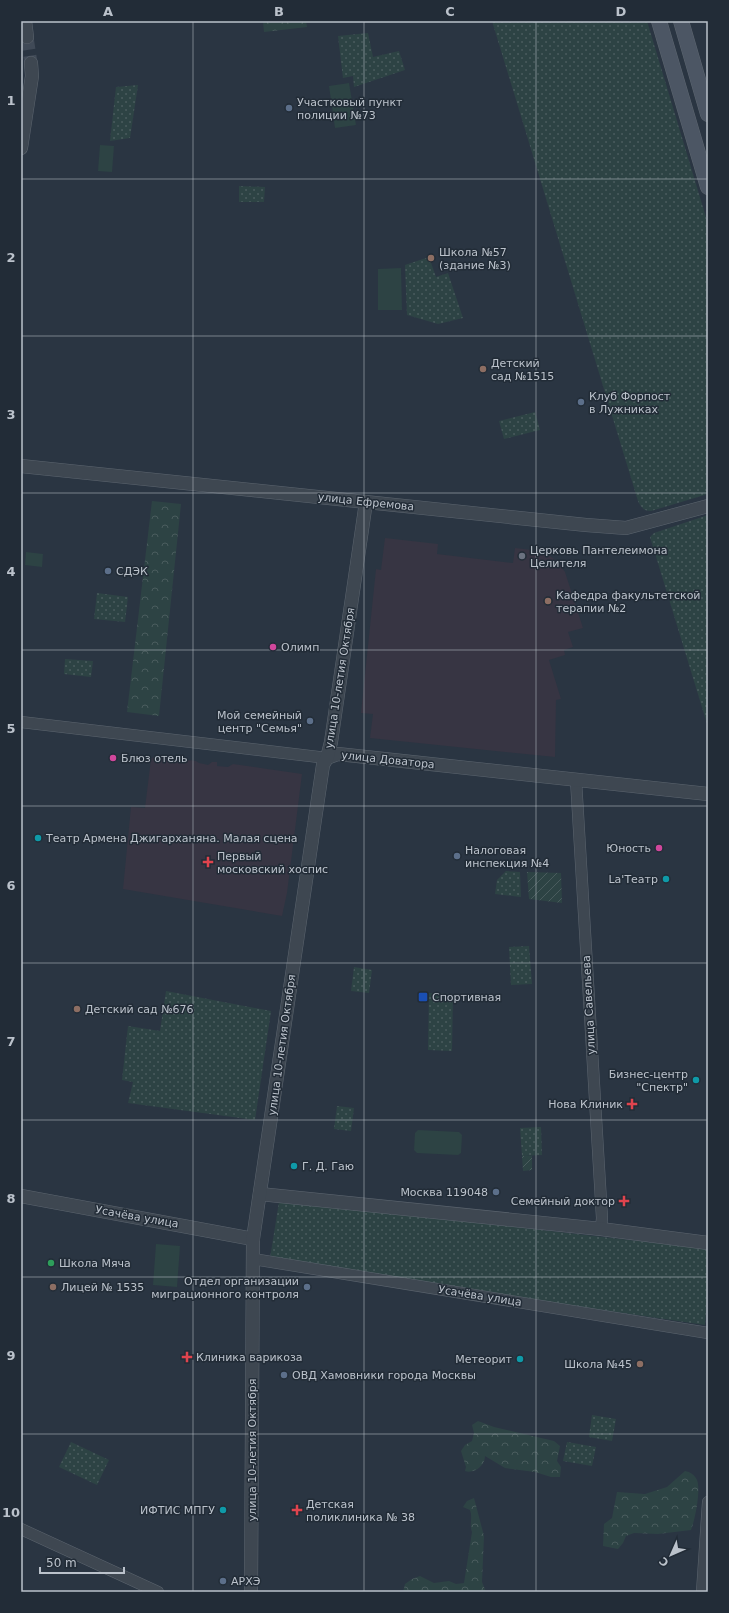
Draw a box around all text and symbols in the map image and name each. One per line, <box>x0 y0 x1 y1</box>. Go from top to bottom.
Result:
text: A <box>103 4 113 19</box>
text: B <box>274 4 284 19</box>
text: C <box>445 4 455 19</box>
text: D <box>616 4 627 19</box>
text: 1 <box>6 93 16 108</box>
place label: Участковый пункт полиции №73 <box>297 96 403 122</box>
marker: Участковый пункт полиции №73 <box>284 103 294 113</box>
place label: Школа №57 (здание №3) <box>439 246 511 272</box>
text: 2 <box>6 250 16 265</box>
marker: Школа №57 (здание №3) <box>426 253 436 263</box>
place label: Детский сад №1515 <box>491 357 554 383</box>
marker: Детский сад №1515 <box>478 364 488 374</box>
place label: Клуб Форпост в Лужниках <box>589 390 671 416</box>
marker: Клуб Форпост в Лужниках <box>576 397 586 407</box>
text: 3 <box>6 407 16 422</box>
street label: улица Ефремова <box>317 490 415 514</box>
place label: Церковь Пантелеимона Целителя <box>530 544 667 570</box>
marker: Церковь Пантелеимона Целителя <box>517 551 527 561</box>
text: 4 <box>6 564 16 579</box>
place label: СДЭК <box>116 565 148 578</box>
marker: СДЭК <box>103 566 113 576</box>
place label: Кафедра факультетской терапии №2 <box>556 589 701 615</box>
marker: Кафедра факультетской терапии №2 <box>543 596 553 606</box>
street label: улица 10-летия Октября <box>322 607 358 749</box>
place label: Олимп <box>281 641 319 654</box>
marker: Олимп <box>268 642 278 652</box>
place label: Мой семейный центр "Семья" <box>217 709 302 735</box>
marker: Мой семейный центр "Семья" <box>305 716 315 726</box>
text: 5 <box>6 721 16 736</box>
street label: улица Доватора <box>341 749 435 771</box>
place label: Блюз отель <box>121 752 188 765</box>
marker: Блюз отель <box>108 753 118 763</box>
place label: Театр Армена Джигарханяна. Малая сцена <box>45 832 298 845</box>
marker: Театр Армена Джигарханяна. Малая сцена <box>33 833 43 843</box>
place label: Юность <box>606 842 651 855</box>
marker: Юность <box>654 843 664 853</box>
place label: Налоговая инспекция №4 <box>465 844 549 870</box>
place label: Первый московский хоспис <box>217 850 328 876</box>
marker: Налоговая инспекция №4 <box>452 851 462 861</box>
marker: Первый московский хоспис <box>202 856 214 868</box>
place label: La'Театр <box>608 873 658 886</box>
marker: La'Театр <box>661 874 671 884</box>
text: 6 <box>6 878 16 893</box>
street label: улица Савельева <box>580 955 598 1055</box>
street label: улица 10-летия Октября <box>266 974 298 1116</box>
marker: Спортивная <box>417 991 429 1003</box>
place label: Спортивная <box>432 991 501 1004</box>
place label: Детский сад №676 <box>85 1003 194 1016</box>
marker: Детский сад №676 <box>72 1004 82 1014</box>
text: 7 <box>6 1034 16 1049</box>
place label: Бизнес-центр "Спектр" <box>609 1068 688 1094</box>
marker: Бизнес-центр "Спектр" <box>691 1075 701 1085</box>
place label: Нова Клиник <box>548 1098 623 1111</box>
marker: Нова Клиник <box>626 1098 638 1110</box>
place label: Г. Д. Гаю <box>302 1160 354 1173</box>
marker: Г. Д. Гаю <box>289 1161 299 1171</box>
place label: Москва 119048 <box>400 1186 488 1199</box>
marker: Москва 119048 <box>491 1187 501 1197</box>
text: 8 <box>6 1191 16 1206</box>
place label: Семейный доктор <box>511 1195 615 1208</box>
marker: Семейный доктор <box>618 1195 630 1207</box>
street label: Усачёва улица <box>94 1203 180 1231</box>
place label: Школа Мяча <box>59 1257 131 1270</box>
marker: Школа Мяча <box>46 1258 56 1268</box>
place label: Отдел организации миграционного контроля <box>151 1275 299 1301</box>
place label: Лицей № 1535 <box>61 1281 144 1294</box>
marker: Лицей № 1535 <box>48 1282 58 1292</box>
marker: Отдел организации миграционного контроля <box>302 1282 312 1292</box>
street label: Усачёва улица <box>437 1283 523 1309</box>
text: 9 <box>6 1348 16 1363</box>
marker: Клиника варикоза <box>181 1351 193 1363</box>
place label: Клиника варикоза <box>196 1351 303 1364</box>
place label: Метеорит <box>455 1353 513 1366</box>
marker: Метеорит <box>515 1354 525 1364</box>
place label: Школа №45 <box>564 1358 632 1371</box>
marker: Школа №45 <box>635 1359 645 1369</box>
place label: ОВД Хамовники города Москвы <box>292 1369 476 1382</box>
marker: ОВД Хамовники города Москвы <box>279 1370 289 1380</box>
street label: улица 10-летия Октября <box>246 1379 259 1521</box>
place label: Детская поликлиника № 38 <box>306 1498 415 1524</box>
place label: ИФТИС МПГУ <box>140 1504 215 1517</box>
marker: Детская поликлиника № 38 <box>291 1504 303 1516</box>
text: 10 <box>2 1505 20 1520</box>
marker: ИФТИС МПГУ <box>218 1505 228 1515</box>
north arrow <box>651 1535 691 1575</box>
scale bar <box>40 1549 124 1575</box>
text: С <box>657 1554 672 1569</box>
text: 50 m <box>46 1556 77 1570</box>
place label: АРХЭ <box>231 1575 261 1588</box>
marker: АРХЭ <box>218 1576 228 1586</box>

